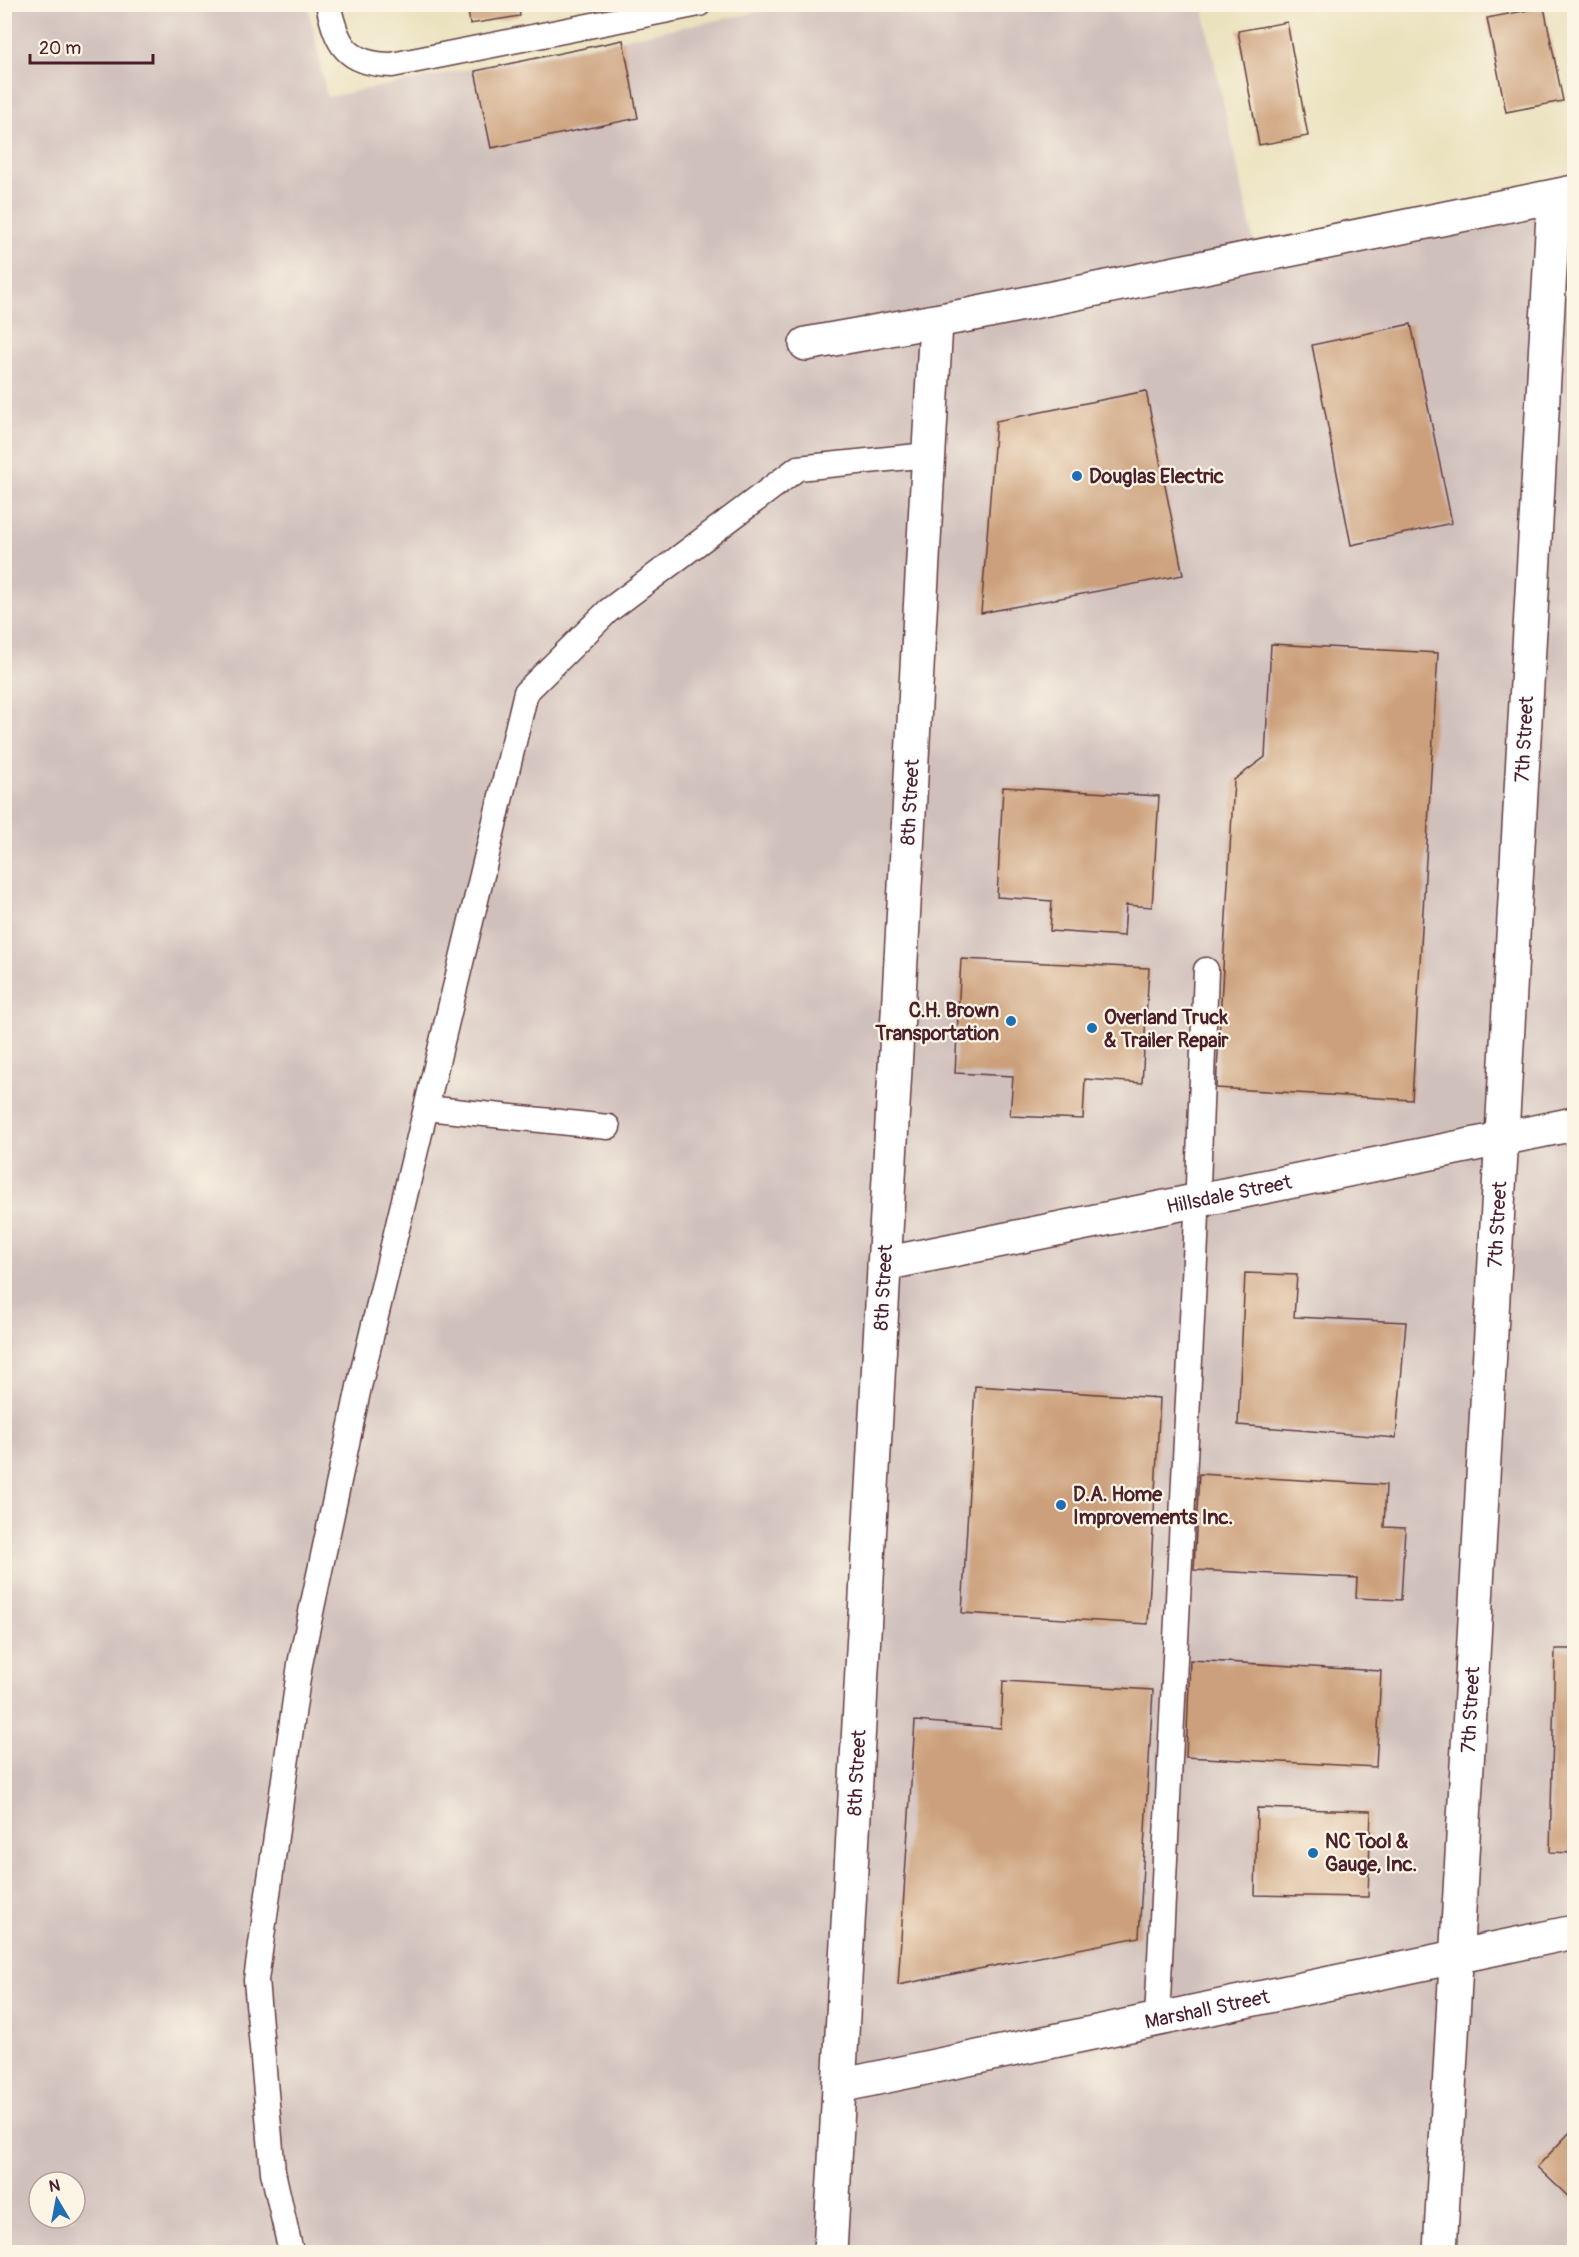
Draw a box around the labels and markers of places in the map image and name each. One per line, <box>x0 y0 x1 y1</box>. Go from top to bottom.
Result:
place label: Douglas Electric <box>1089 464 1224 489</box>
marker: Douglas Electric <box>1070 469 1084 483</box>
place label: C.H. Brown Transportation <box>874 998 999 1046</box>
place label: Overland Truck & Trailer Repair <box>1104 1005 1229 1053</box>
marker: C.H. Brown Transportation <box>1004 1014 1018 1028</box>
marker: Overland Truck & Trailer Repair <box>1085 1021 1099 1035</box>
place label: D.A. Home Improvements Inc. <box>1073 1482 1233 1530</box>
marker: D.A. Home Improvements Inc. <box>1054 1498 1068 1512</box>
place label: NC Tool & Gauge, Inc. <box>1325 1829 1417 1877</box>
marker: NC Tool & Gauge, Inc. <box>1306 1846 1320 1860</box>

